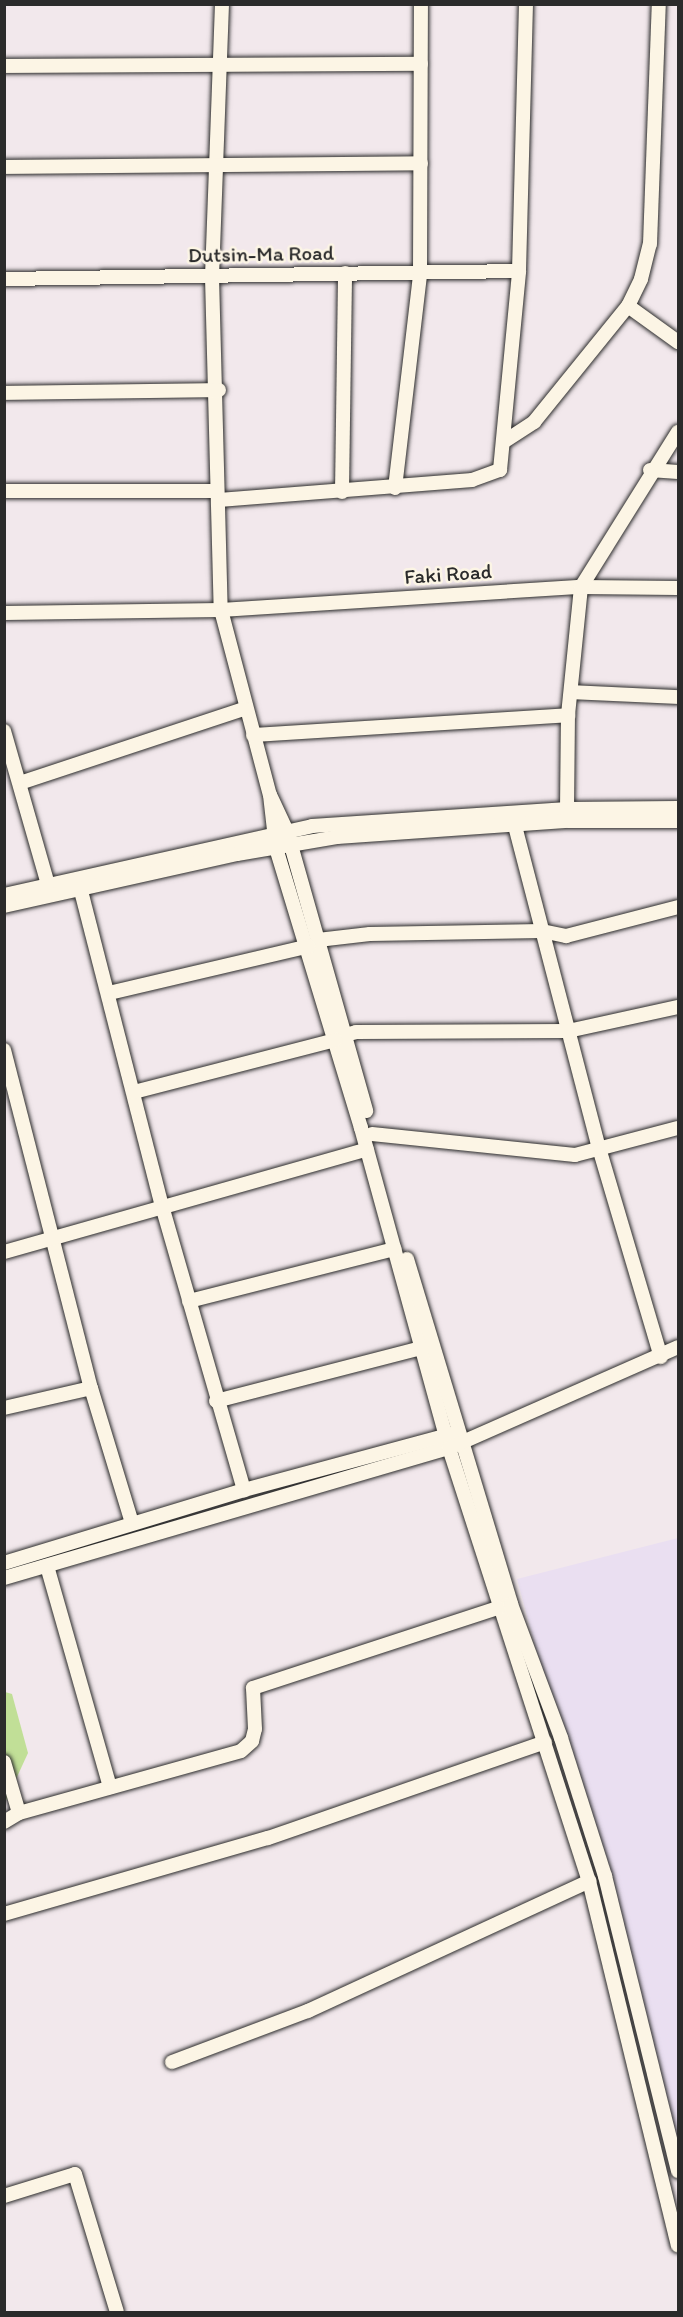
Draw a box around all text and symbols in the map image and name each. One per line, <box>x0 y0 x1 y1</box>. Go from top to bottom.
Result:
street label: Dutsin-Ma Road <box>188 240 334 268</box>
street label: Faki Road <box>404 558 492 590</box>

